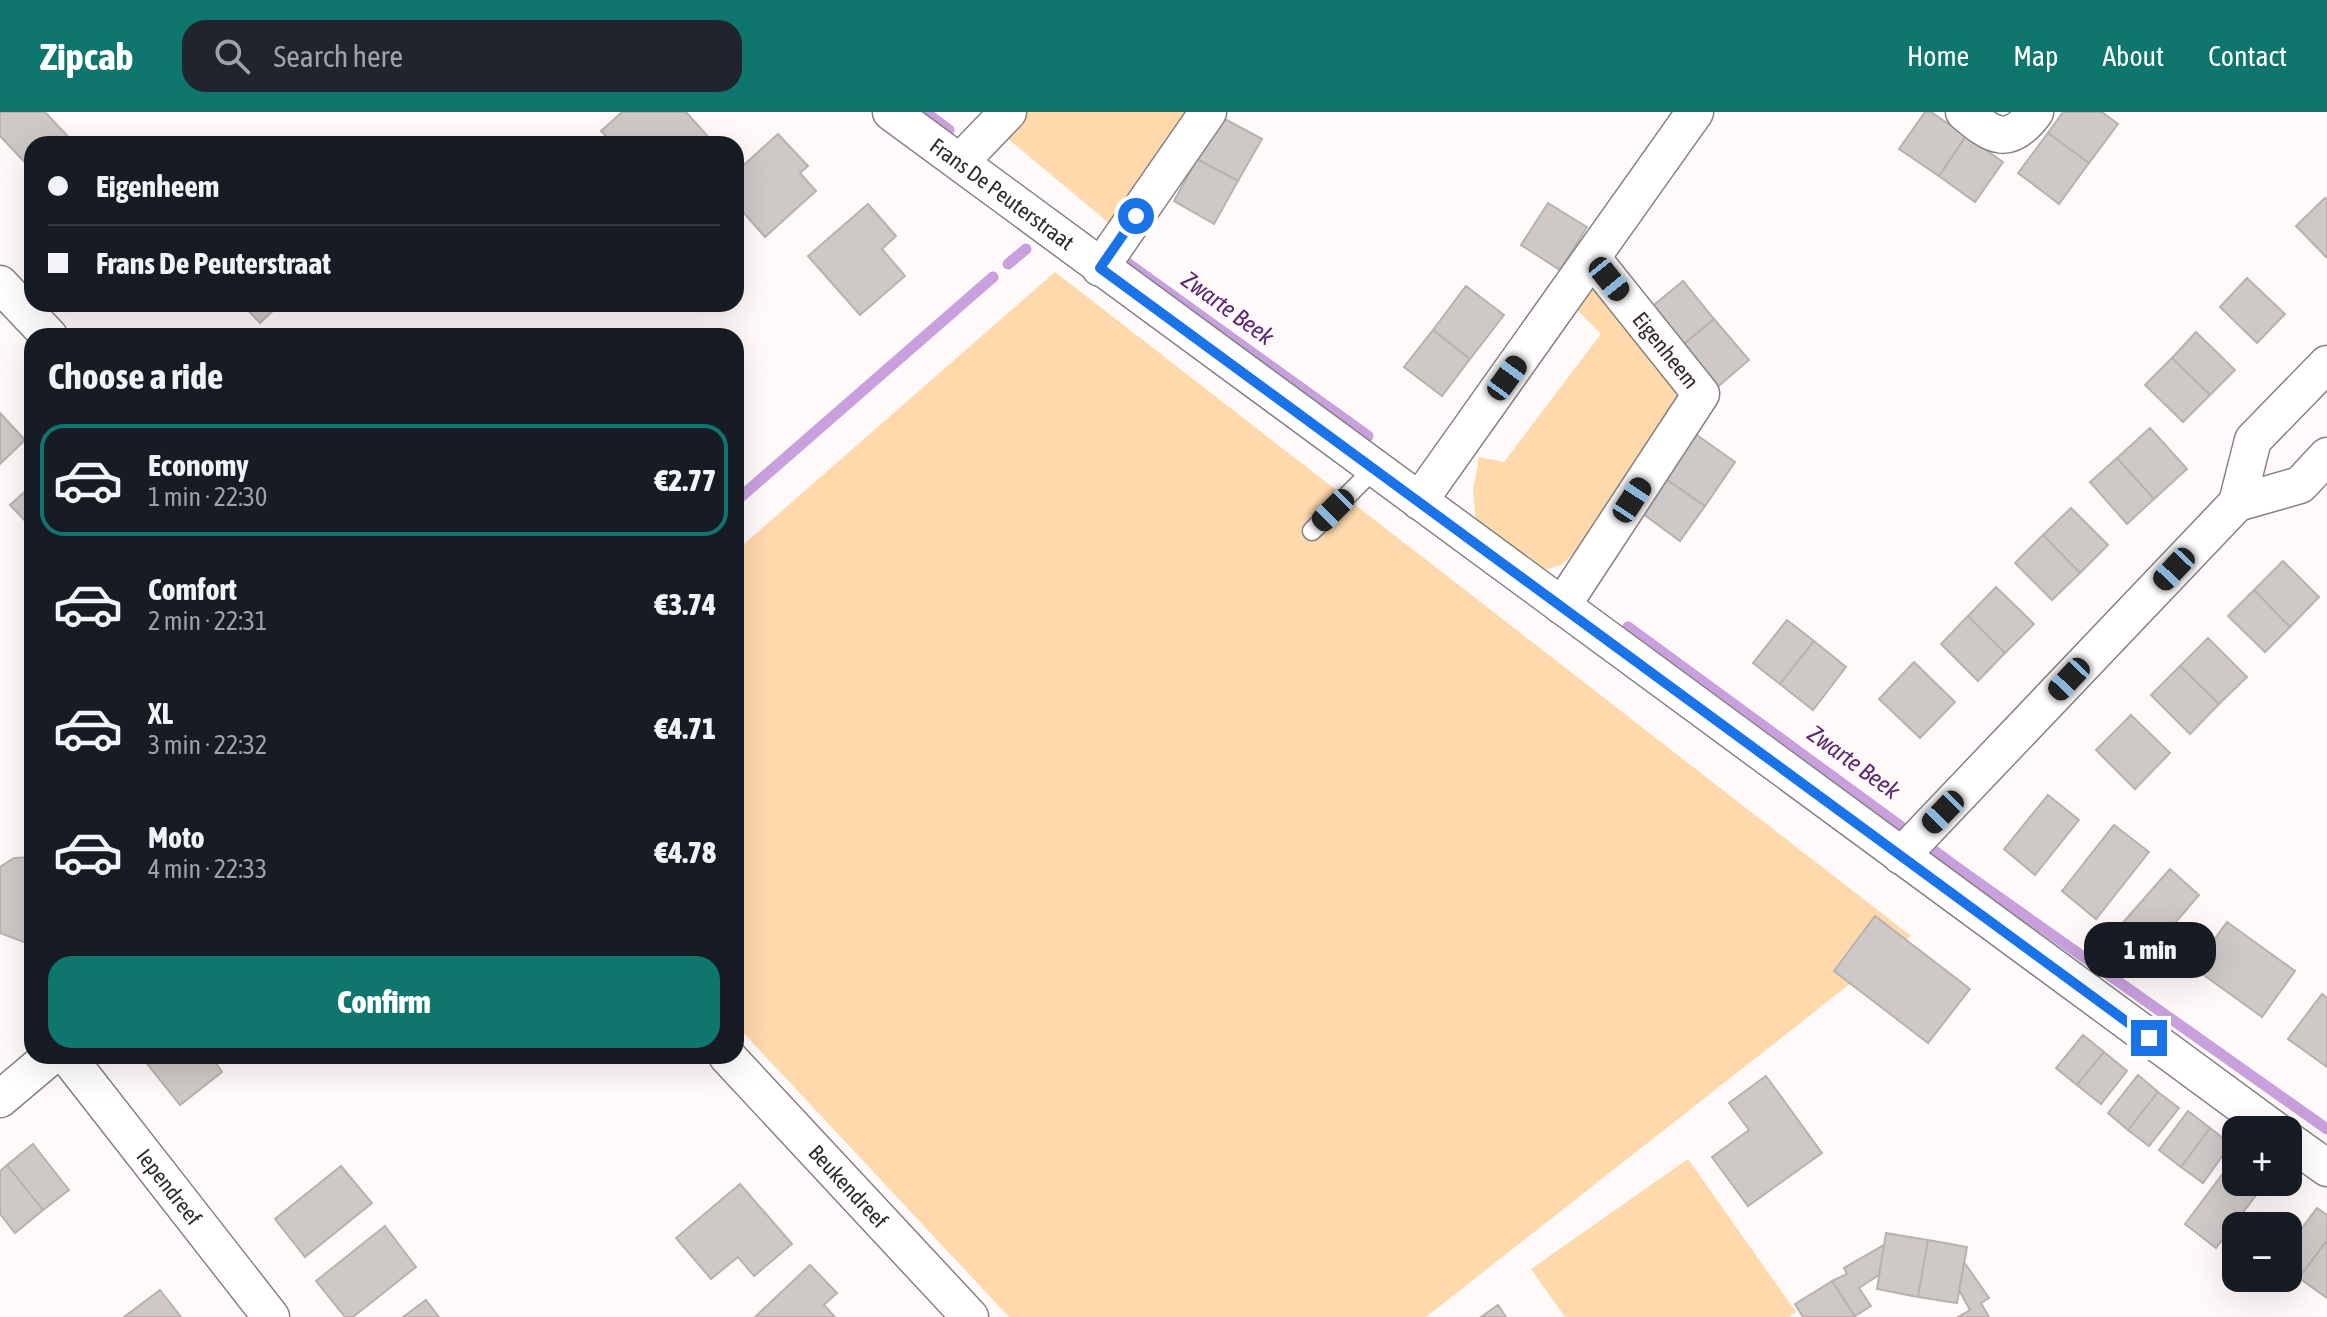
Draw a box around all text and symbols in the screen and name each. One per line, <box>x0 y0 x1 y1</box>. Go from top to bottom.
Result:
search box <box>182 20 742 92</box>
icon: search <box>210 34 254 78</box>
text: Zipcab <box>40 35 134 78</box>
text: Search here <box>274 39 403 73</box>
text: Home <box>1907 40 1969 72</box>
text: Map <box>2013 40 2058 72</box>
text: About <box>2102 40 2164 72</box>
text: Contact <box>2208 40 2287 72</box>
street label: Frans De Peuterstraat <box>925 132 1079 255</box>
text: Eigenheem <box>96 169 219 203</box>
route start <box>1118 198 1154 234</box>
text: Frans De Peuterstraat <box>96 246 331 280</box>
car <box>1585 253 1633 305</box>
water label: Zwarte Beek <box>1177 266 1280 351</box>
street label: Eigenheem <box>1627 307 1705 393</box>
car <box>1483 352 1531 404</box>
text: Choose a ride <box>48 355 223 397</box>
icon: car <box>52 444 124 516</box>
text: Economy <box>148 448 249 482</box>
text: €2.77 <box>655 463 716 497</box>
car <box>1609 473 1655 527</box>
text: 1 min · 22:30 <box>148 482 267 512</box>
car <box>1308 485 1358 535</box>
car <box>2149 543 2199 595</box>
icon: car <box>52 568 124 640</box>
text: Comfort <box>148 572 237 606</box>
text: €3.74 <box>655 587 716 621</box>
text: 2 min · 22:31 <box>148 606 267 636</box>
car <box>2044 653 2094 705</box>
icon: car <box>52 692 124 764</box>
text: XL <box>148 696 173 730</box>
text: €4.71 <box>655 711 716 745</box>
water label: Zwarte Beek <box>1803 720 1906 805</box>
text: 3 min · 22:32 <box>148 730 267 760</box>
car <box>1918 786 1968 838</box>
icon: car <box>52 816 124 888</box>
text: Moto <box>148 820 205 854</box>
text: €4.78 <box>655 835 716 869</box>
text: 4 min · 22:33 <box>148 854 267 884</box>
callout: 1 min <box>2083 922 2215 978</box>
text: 1 min <box>2123 935 2177 965</box>
button: Confirm <box>48 956 720 1048</box>
route end <box>2131 1020 2167 1056</box>
map controls <box>2222 1116 2302 1292</box>
button: + <box>2222 1116 2302 1196</box>
street label: Beukendreef <box>803 1139 893 1233</box>
street label: Iependreef <box>131 1143 207 1230</box>
button: − <box>2222 1212 2302 1292</box>

